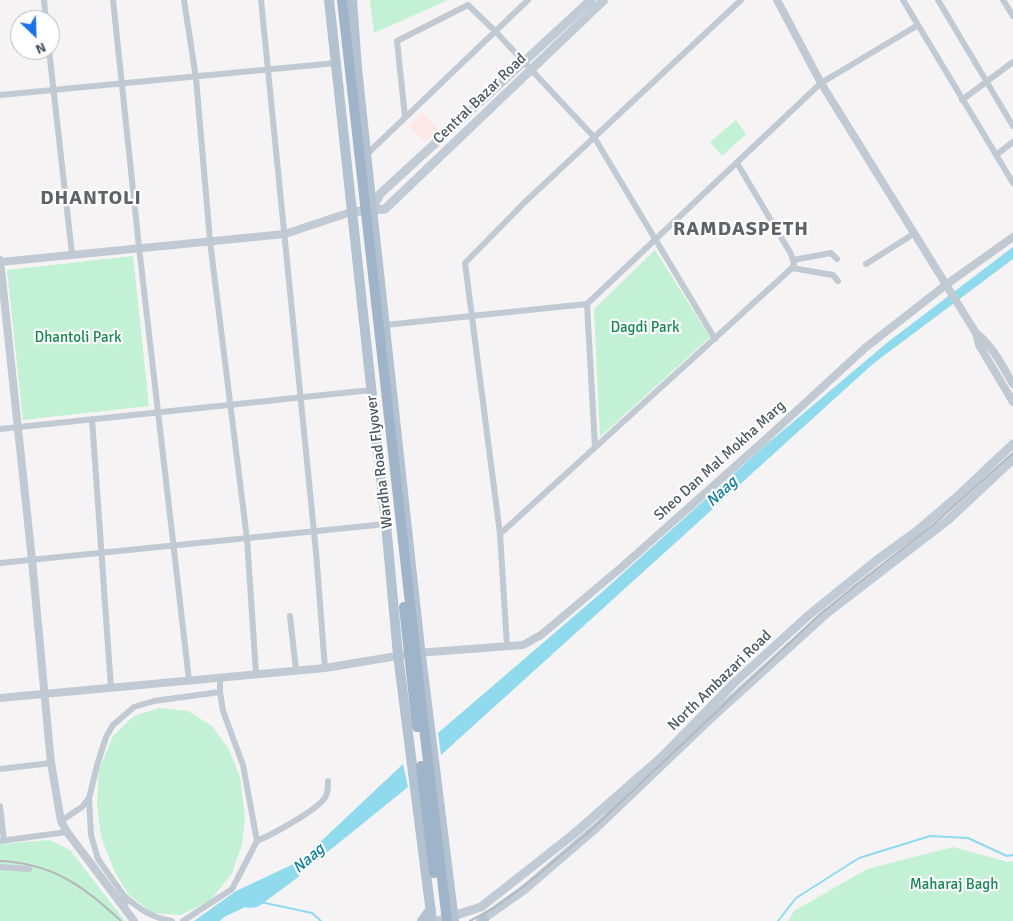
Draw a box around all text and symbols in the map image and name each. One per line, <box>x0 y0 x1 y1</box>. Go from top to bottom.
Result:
north arrow <box>10 10 60 60</box>
text: N <box>33 38 49 58</box>
street label: Central Bazar Road <box>430 50 530 148</box>
district label: DHANTOLI <box>39 187 143 211</box>
district label: RAMDASPETH <box>672 218 810 242</box>
park label: Dagdi Park <box>610 319 680 337</box>
park label: Dhantoli Park <box>34 329 122 347</box>
street label: Wardha Road Flyover <box>363 395 397 529</box>
street label: Sheo Dan Mal Mokha Marg <box>651 397 789 525</box>
water label: Naag <box>702 473 742 511</box>
street label: North Ambazari Road <box>665 627 775 735</box>
water label: Naag <box>289 840 329 878</box>
park label: Maharaj Bagh <box>910 876 998 894</box>

